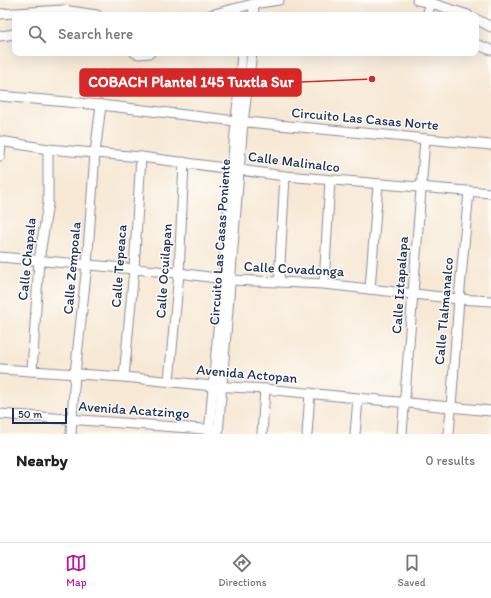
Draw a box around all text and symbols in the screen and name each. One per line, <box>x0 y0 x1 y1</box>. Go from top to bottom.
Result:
search box <box>12 12 479 56</box>
icon: search <box>26 23 48 45</box>
text: Search here <box>58 25 133 43</box>
callout: COBACH Plantel 145 Tuxtla Sur <box>80 69 301 96</box>
text: COBACH Plantel 145 Tuxtla Sur <box>88 73 295 91</box>
street label: Circuito Las Casas Norte <box>291 104 440 134</box>
street label: Calle Malinalco <box>247 148 341 176</box>
street label: Circuito Las Casas Poniente <box>206 158 234 326</box>
street label: Calle Chapala <box>14 217 40 301</box>
street label: Calle Zempoala <box>59 220 85 315</box>
street label: Calle Tepeaca <box>108 223 130 308</box>
street label: Calle Ocuilapan <box>152 223 176 319</box>
street label: Calle Iztapalapa <box>388 235 412 334</box>
street label: Calle Tlalmanalco <box>431 257 457 365</box>
street label: Calle Covadonga <box>243 258 345 280</box>
street label: Avenida Actopan <box>196 361 298 387</box>
street label: Avenida Acatzingo <box>78 398 190 422</box>
scale bar <box>12 406 67 425</box>
text: 50 m <box>18 408 42 421</box>
text: Nearby <box>16 450 68 470</box>
text: 0 results <box>425 453 475 468</box>
tab: Map <box>65 552 87 589</box>
tab: Directions <box>218 552 267 589</box>
tab: Saved <box>397 552 426 589</box>

